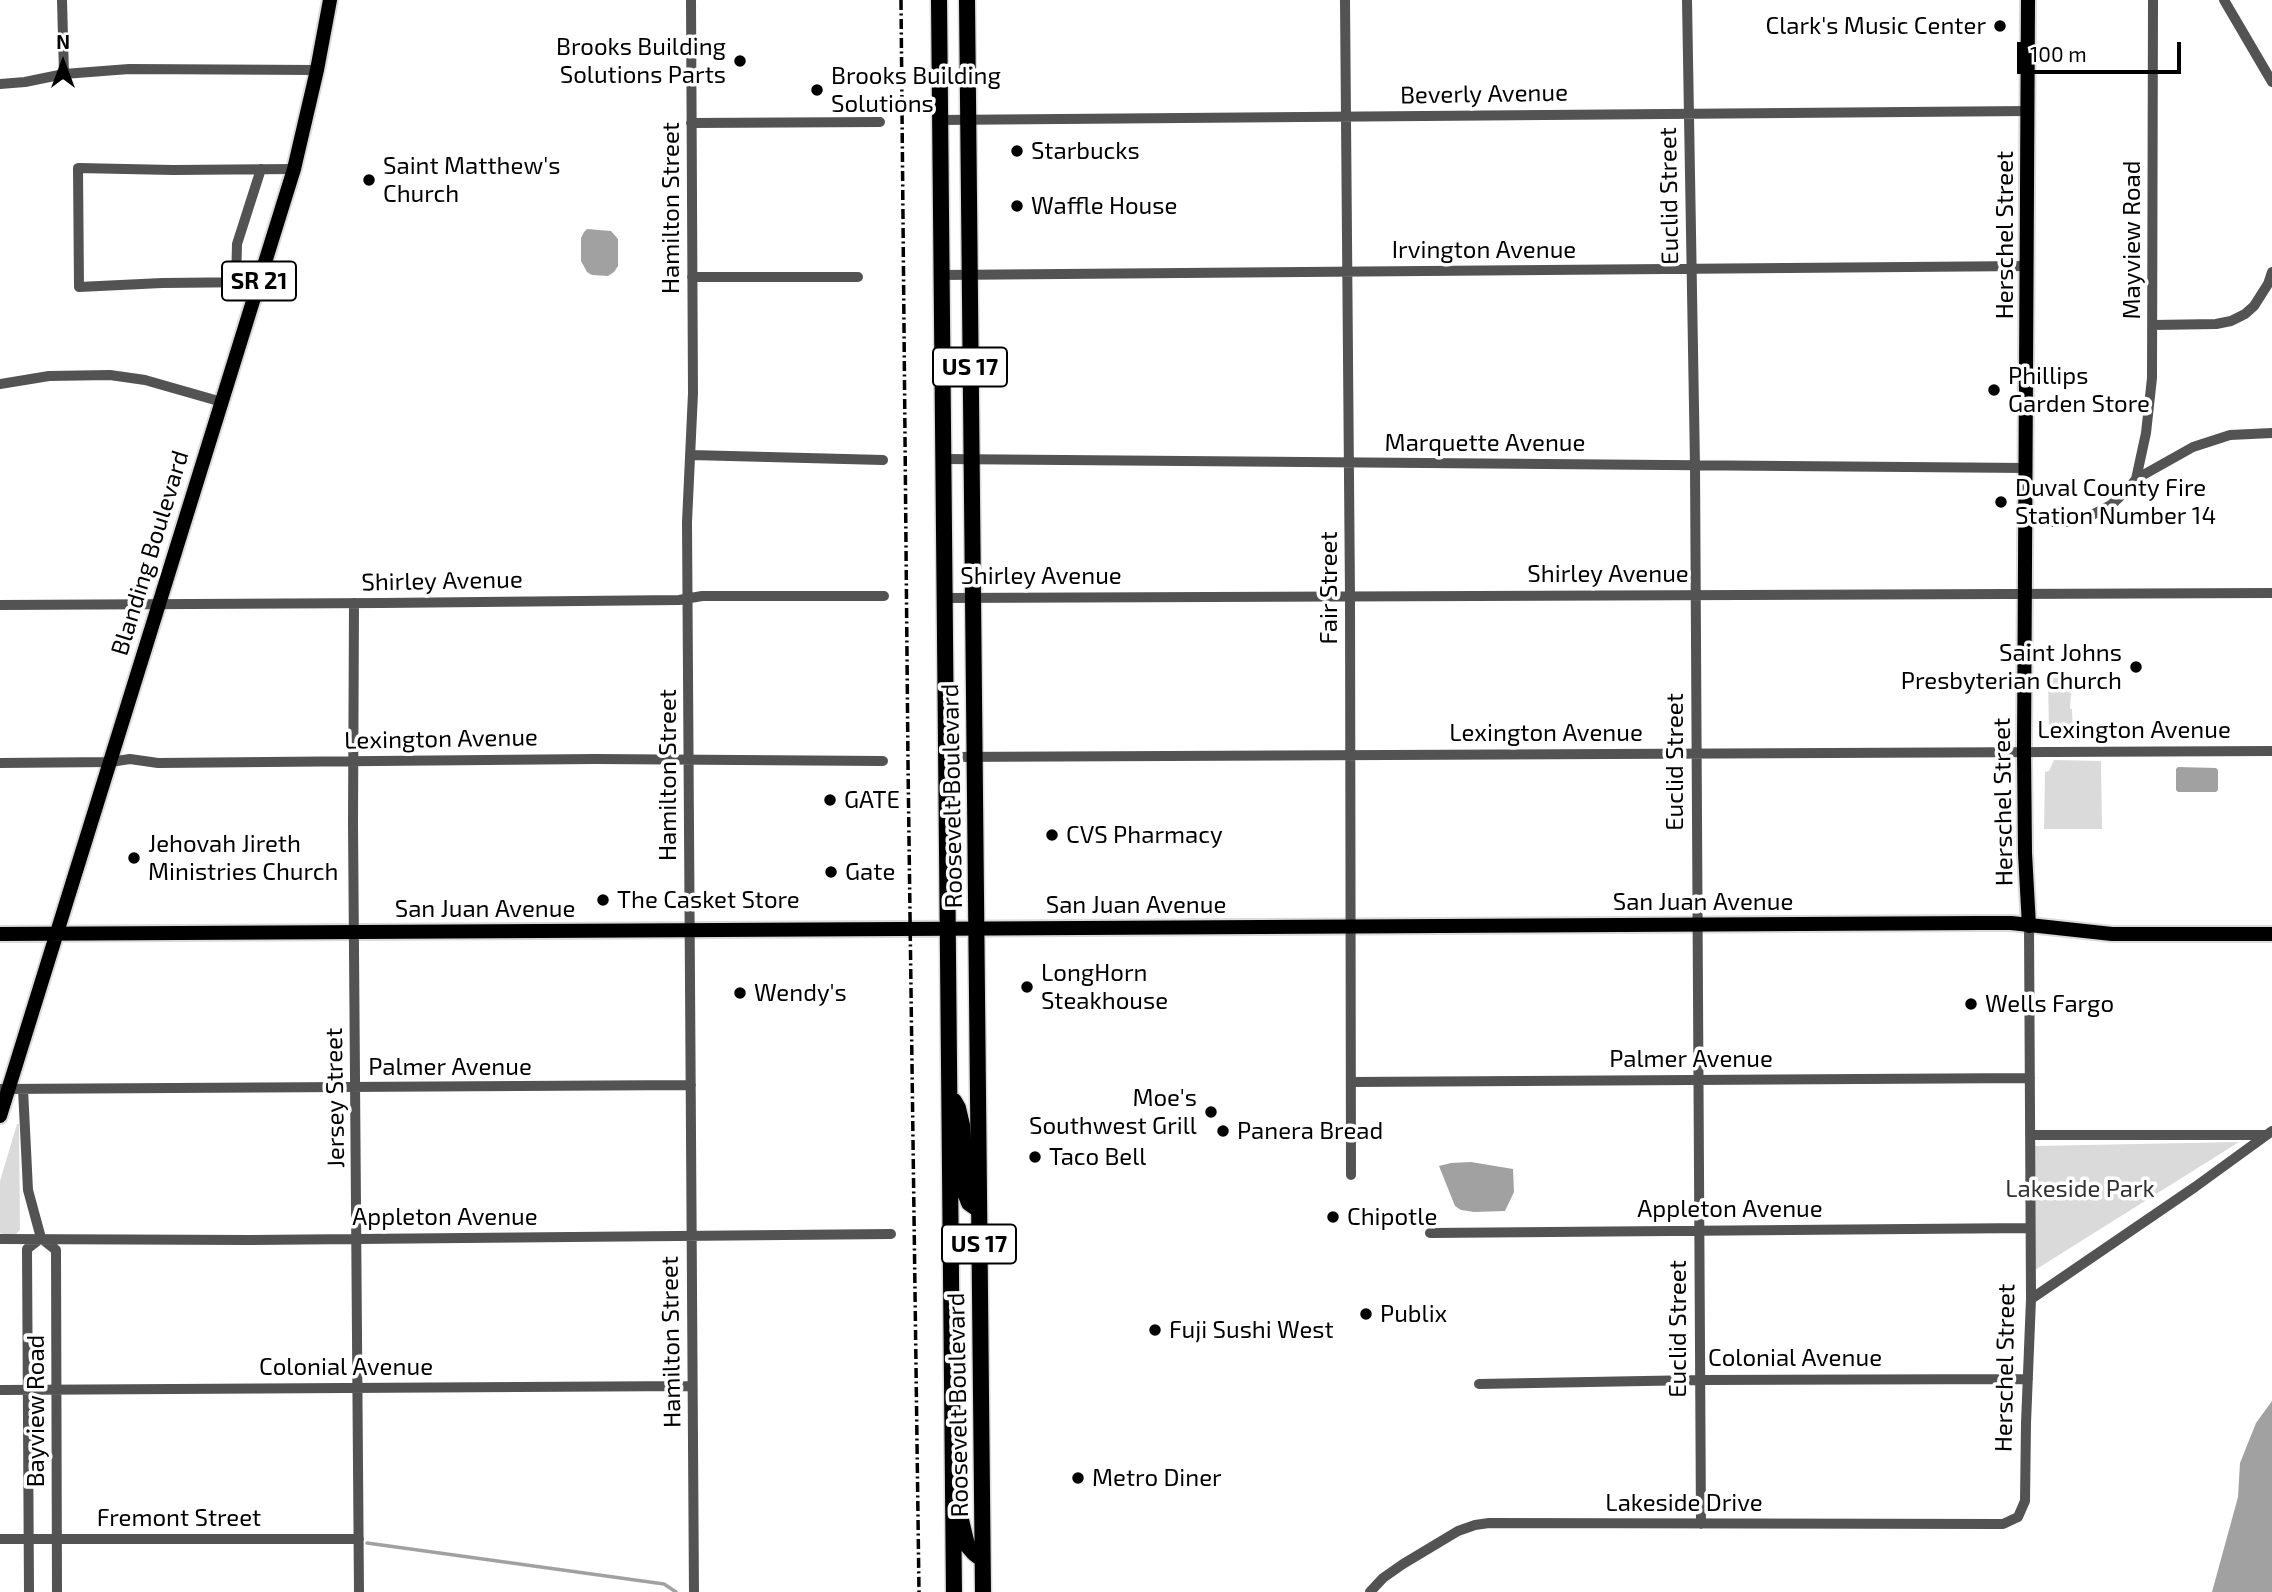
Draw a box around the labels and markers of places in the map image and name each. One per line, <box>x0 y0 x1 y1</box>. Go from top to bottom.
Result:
place label: Clark's Music Center <box>1765 12 1986 40</box>
marker: Clark's Music Center <box>1992 18 2008 34</box>
place label: Brooks Building Solutions Parts <box>556 33 726 89</box>
marker: Brooks Building Solutions Parts <box>732 53 748 69</box>
place label: Brooks Building Solutions <box>831 62 1001 118</box>
marker: Brooks Building Solutions <box>809 82 825 98</box>
place label: Starbucks <box>1031 137 1140 165</box>
marker: Starbucks <box>1009 143 1025 159</box>
place label: Saint Matthew's Church <box>383 152 560 208</box>
marker: Saint Matthew's Church <box>361 172 377 188</box>
place label: Waffle House <box>1031 192 1177 220</box>
marker: Waffle House <box>1009 198 1025 214</box>
place label: Phillips Garden Store <box>2008 362 2150 418</box>
marker: Phillips Garden Store <box>1986 382 2002 398</box>
place label: Duval County Fire Station Number 14 <box>2015 474 2216 530</box>
marker: Duval County Fire Station Number 14 <box>1993 494 2009 510</box>
place label: Saint Johns Presbyterian Church <box>1901 639 2122 695</box>
marker: Saint Johns Presbyterian Church <box>2128 659 2144 675</box>
place label: GATE <box>844 786 900 814</box>
marker: GATE <box>822 792 838 808</box>
place label: CVS Pharmacy <box>1066 821 1223 849</box>
marker: CVS Pharmacy <box>1044 827 1060 843</box>
place label: Jehovah Jireth Ministries Church <box>148 830 339 886</box>
marker: Jehovah Jireth Ministries Church <box>126 850 142 866</box>
place label: Gate <box>845 858 895 886</box>
marker: Gate <box>823 864 839 880</box>
place label: The Casket Store <box>617 886 800 914</box>
marker: The Casket Store <box>595 892 611 908</box>
place label: LongHorn Steakhouse <box>1041 959 1168 1015</box>
place label: Wendy's <box>754 979 847 1007</box>
marker: LongHorn Steakhouse <box>1019 979 1035 995</box>
marker: Wendy's <box>732 985 748 1001</box>
place label: Wells Fargo <box>1985 990 2114 1018</box>
marker: Wells Fargo <box>1963 996 1979 1012</box>
place label: Moe's Southwest Grill <box>1029 1084 1197 1140</box>
marker: Moe's Southwest Grill <box>1203 1104 1219 1120</box>
place label: Panera Bread <box>1237 1117 1383 1145</box>
marker: Panera Bread <box>1215 1123 1231 1139</box>
place label: Taco Bell <box>1049 1143 1146 1171</box>
marker: Taco Bell <box>1027 1149 1043 1165</box>
place label: Chipotle <box>1347 1203 1437 1231</box>
marker: Chipotle <box>1325 1209 1341 1225</box>
place label: Publix <box>1380 1300 1447 1328</box>
marker: Publix <box>1358 1306 1374 1322</box>
place label: Fuji Sushi West <box>1169 1316 1334 1344</box>
marker: Fuji Sushi West <box>1147 1322 1163 1338</box>
place label: Metro Diner <box>1092 1464 1222 1492</box>
marker: Metro Diner <box>1070 1470 1086 1486</box>

